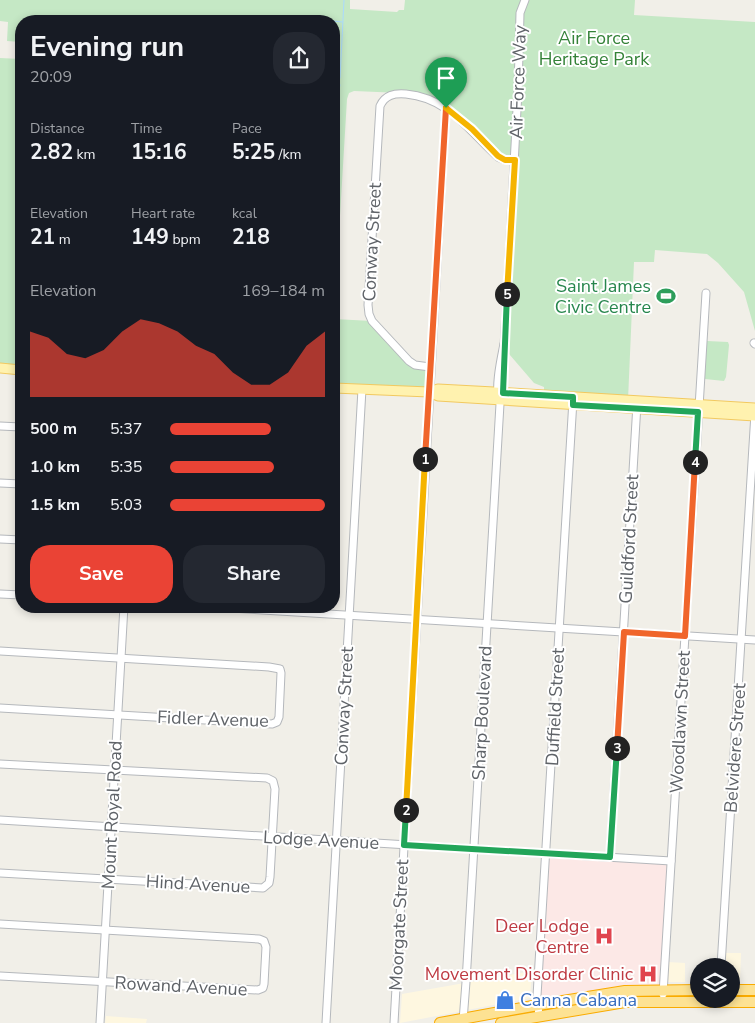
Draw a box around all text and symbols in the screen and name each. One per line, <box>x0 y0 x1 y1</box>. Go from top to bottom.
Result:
street label: Air Force Way <box>504 24 532 139</box>
park label: Air Force Heritage Park <box>539 26 650 71</box>
text: Evening run <box>30 28 184 66</box>
button: share <box>273 32 325 84</box>
pin <box>425 57 467 108</box>
icon: arrive <box>432 64 460 92</box>
text: 20:09 <box>30 66 72 88</box>
text: Distance <box>30 119 84 138</box>
text: Time <box>131 119 162 138</box>
text: Pace <box>232 119 262 138</box>
text: 2.82 <box>30 138 73 166</box>
text: 15:16 <box>131 138 187 166</box>
text: 5:25 <box>232 138 275 166</box>
text: km <box>73 145 96 164</box>
text: /km <box>275 145 302 164</box>
street label: Conway Street <box>357 181 387 302</box>
text: Elevation <box>30 204 88 223</box>
text: Heart rate <box>131 204 195 223</box>
text: kcal <box>232 204 257 223</box>
text: 21 <box>30 223 55 251</box>
text: 149 <box>131 223 169 251</box>
text: 218 <box>232 223 270 251</box>
text: m <box>55 230 71 249</box>
text: bpm <box>169 230 201 249</box>
place label: Saint James Civic Centre <box>555 274 651 319</box>
text: Elevation <box>30 280 96 302</box>
text: 169–184 m <box>242 280 325 302</box>
pin: 5 <box>494 282 520 306</box>
text: 5 <box>503 285 512 304</box>
sports icon: Saint James Civic Centre <box>655 285 677 307</box>
text: 500 m <box>30 418 77 440</box>
text: 5:37 <box>110 418 142 440</box>
pin: 1 <box>412 446 438 472</box>
text: 1 <box>421 450 430 469</box>
pin: 4 <box>682 450 708 474</box>
text: 4 <box>691 453 700 472</box>
text: 1.0 km <box>30 456 80 478</box>
text: 5:35 <box>110 456 142 478</box>
street label: Guildford Street <box>614 473 644 604</box>
text: 1.5 km <box>30 494 80 516</box>
text: 5:03 <box>110 494 142 516</box>
button: Save <box>30 545 173 603</box>
button: Share <box>183 545 325 603</box>
street label: Conway Street <box>329 645 359 766</box>
street label: Sharp Boulevard <box>466 645 498 781</box>
street label: Duffield Street <box>540 647 570 767</box>
street label: Woodlawn Street <box>664 649 696 794</box>
street label: Belvidere Street <box>718 682 752 814</box>
street label: Fidler Avenue <box>157 705 269 733</box>
pin: 3 <box>604 736 630 760</box>
text: 3 <box>613 739 622 758</box>
street label: Mount Royal Road <box>96 740 128 890</box>
pin: 2 <box>394 798 418 822</box>
text: 2 <box>402 801 411 820</box>
street label: Lodge Avenue <box>262 825 380 855</box>
street label: Moorgate Street <box>384 858 414 991</box>
street label: Hind Avenue <box>145 869 251 899</box>
place label: Deer Lodge Centre <box>495 914 589 959</box>
hospital icon: Deer Lodge Centre <box>593 925 615 947</box>
map controls <box>690 958 740 1008</box>
button: layers <box>690 958 740 1008</box>
place label: Movement Disorder Clinic <box>425 962 633 986</box>
hospital icon: Movement Disorder Clinic <box>637 963 659 985</box>
street label: Rowand Avenue <box>114 971 248 1001</box>
place label: Canna Cabana <box>520 988 637 1012</box>
shop icon: Canna Cabana <box>494 989 516 1011</box>

